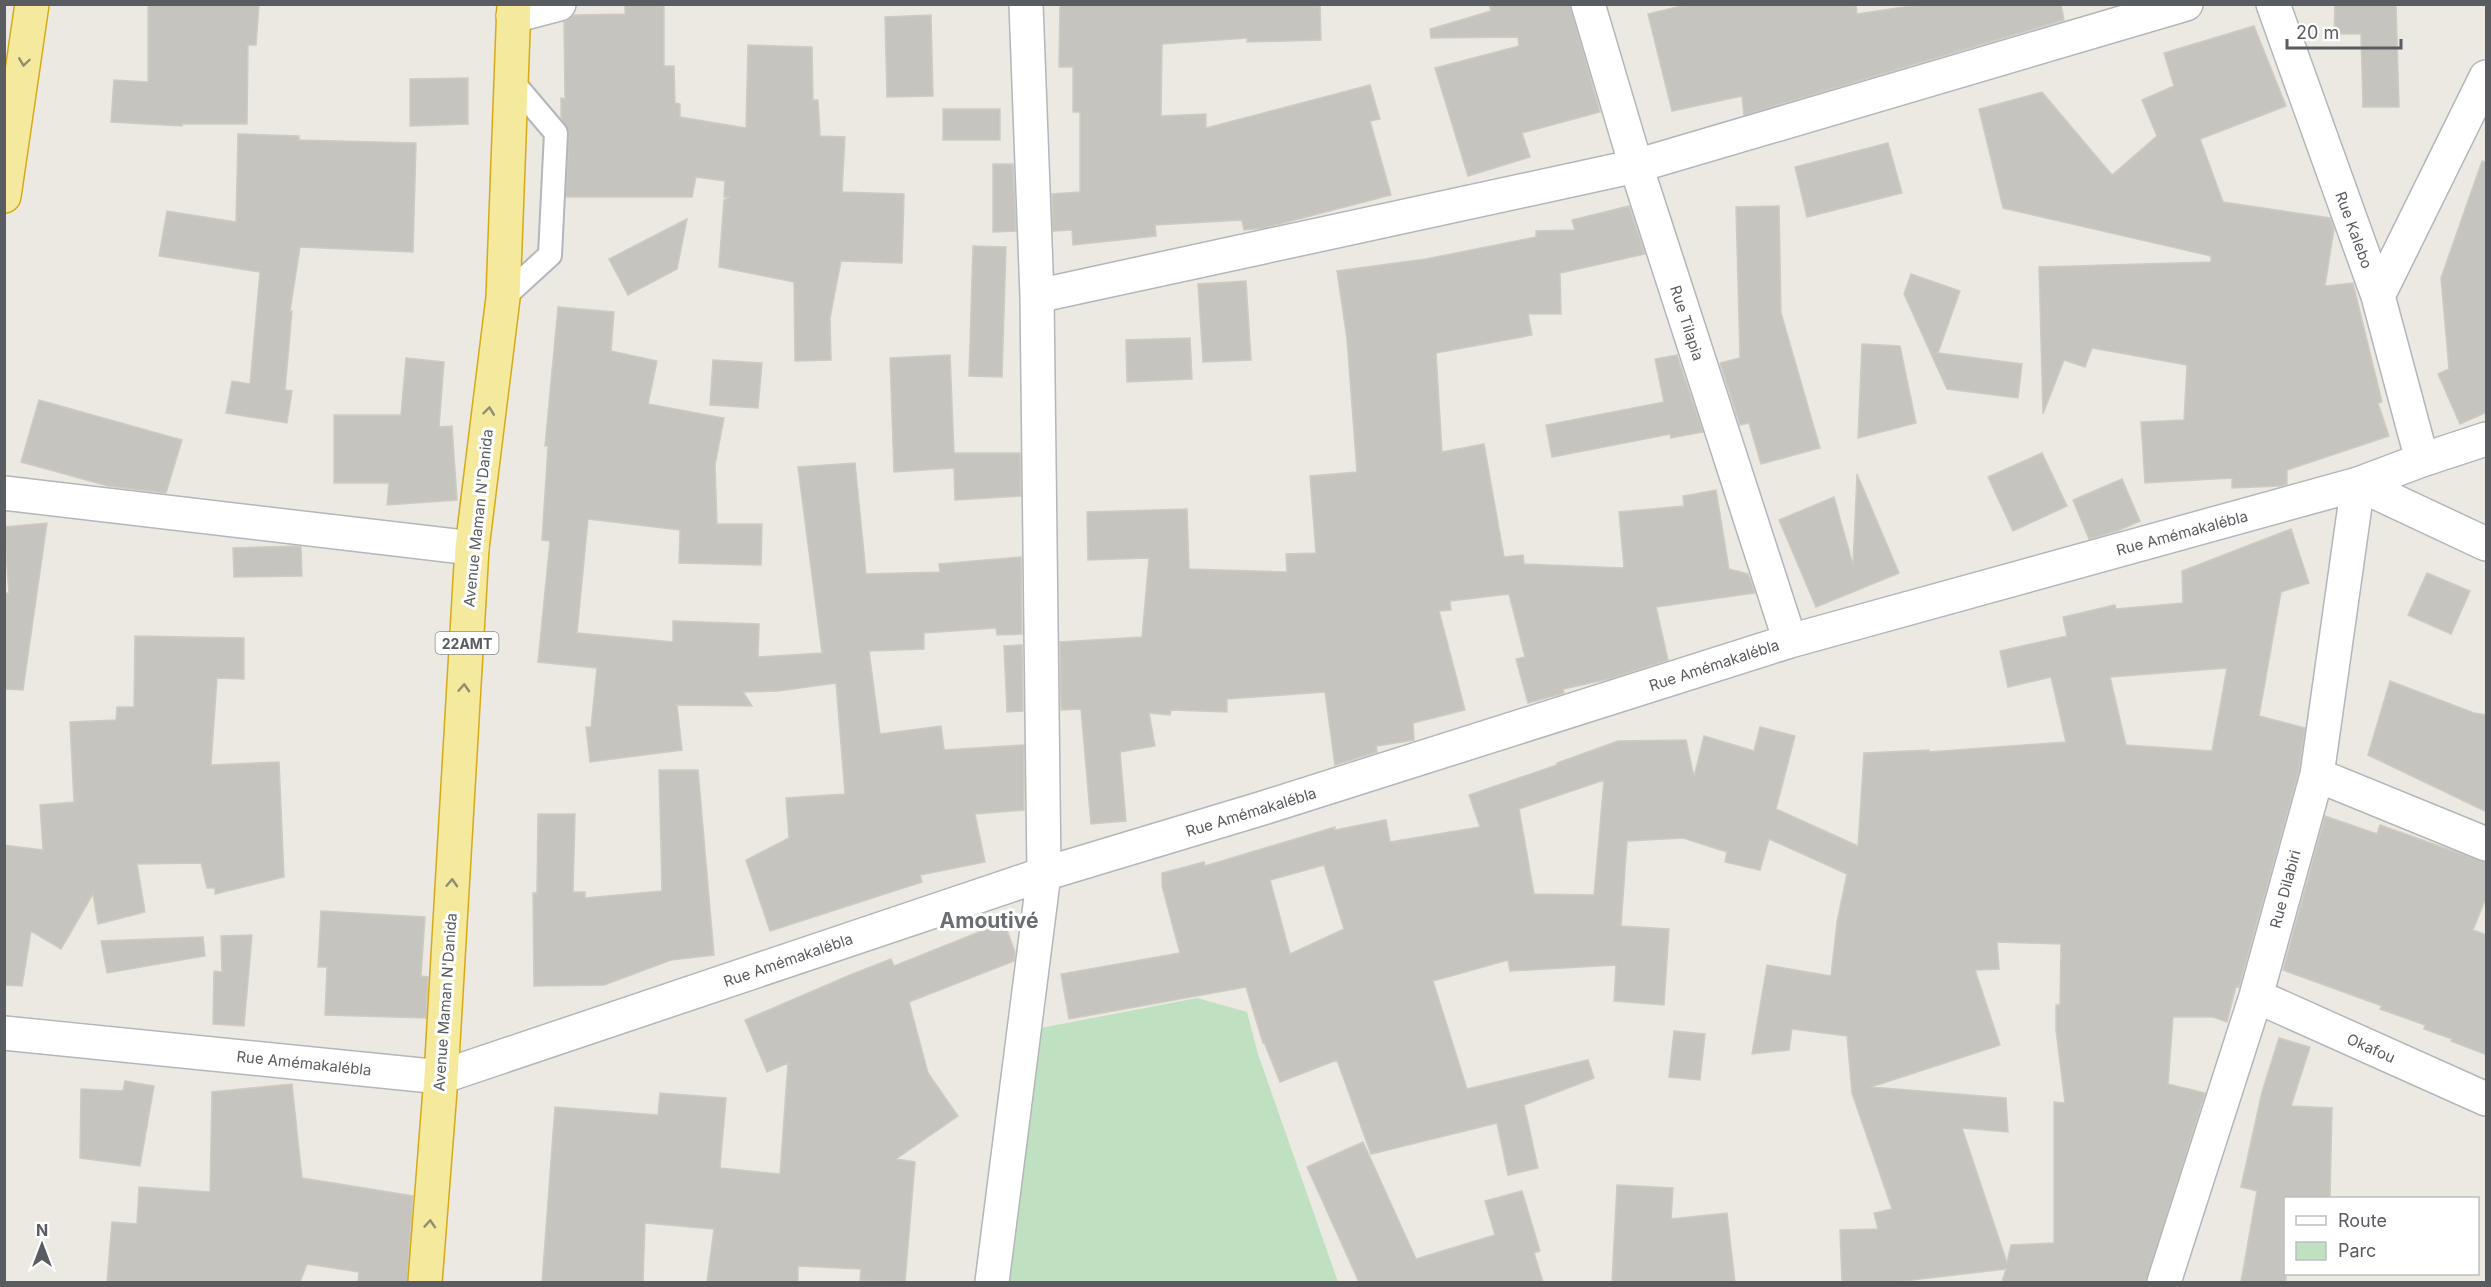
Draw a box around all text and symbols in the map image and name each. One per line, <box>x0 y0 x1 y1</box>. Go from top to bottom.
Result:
scale bar <box>2287 12 2401 50</box>
text: 20 m <box>2296 22 2339 43</box>
one-way arrow <box>18 58 30 67</box>
street label: Rue Kalebo <box>2331 189 2377 271</box>
street label: Rue Tilapia <box>1666 283 1708 363</box>
one-way arrow <box>483 406 495 415</box>
street label: Avenue Maman N'Danida <box>459 428 497 608</box>
street label: Rue Amémakalébla <box>2114 506 2250 560</box>
road number: 22AMT <box>436 632 498 654</box>
street label: Rue Amémakalébla <box>1647 635 1781 695</box>
one-way arrow <box>457 684 470 693</box>
street label: Rue Amémakalébla <box>1183 783 1319 841</box>
street label: Rue Dilabiri <box>2265 848 2305 930</box>
one-way arrow <box>446 878 459 887</box>
district label: Amoutivé <box>940 908 1038 933</box>
street label: Avenue Maman N'Danida <box>429 912 461 1092</box>
street label: Rue Amémakalébla <box>721 929 855 991</box>
street label: Okafou <box>2344 1029 2398 1067</box>
street label: Rue Amémakalébla <box>236 1046 372 1080</box>
legend <box>2284 1197 2479 1275</box>
text: Route <box>2338 1210 2387 1231</box>
north arrow <box>12 1215 72 1275</box>
text: N <box>36 1220 48 1240</box>
one-way arrow <box>423 1220 436 1229</box>
text: Parc <box>2338 1240 2376 1261</box>

